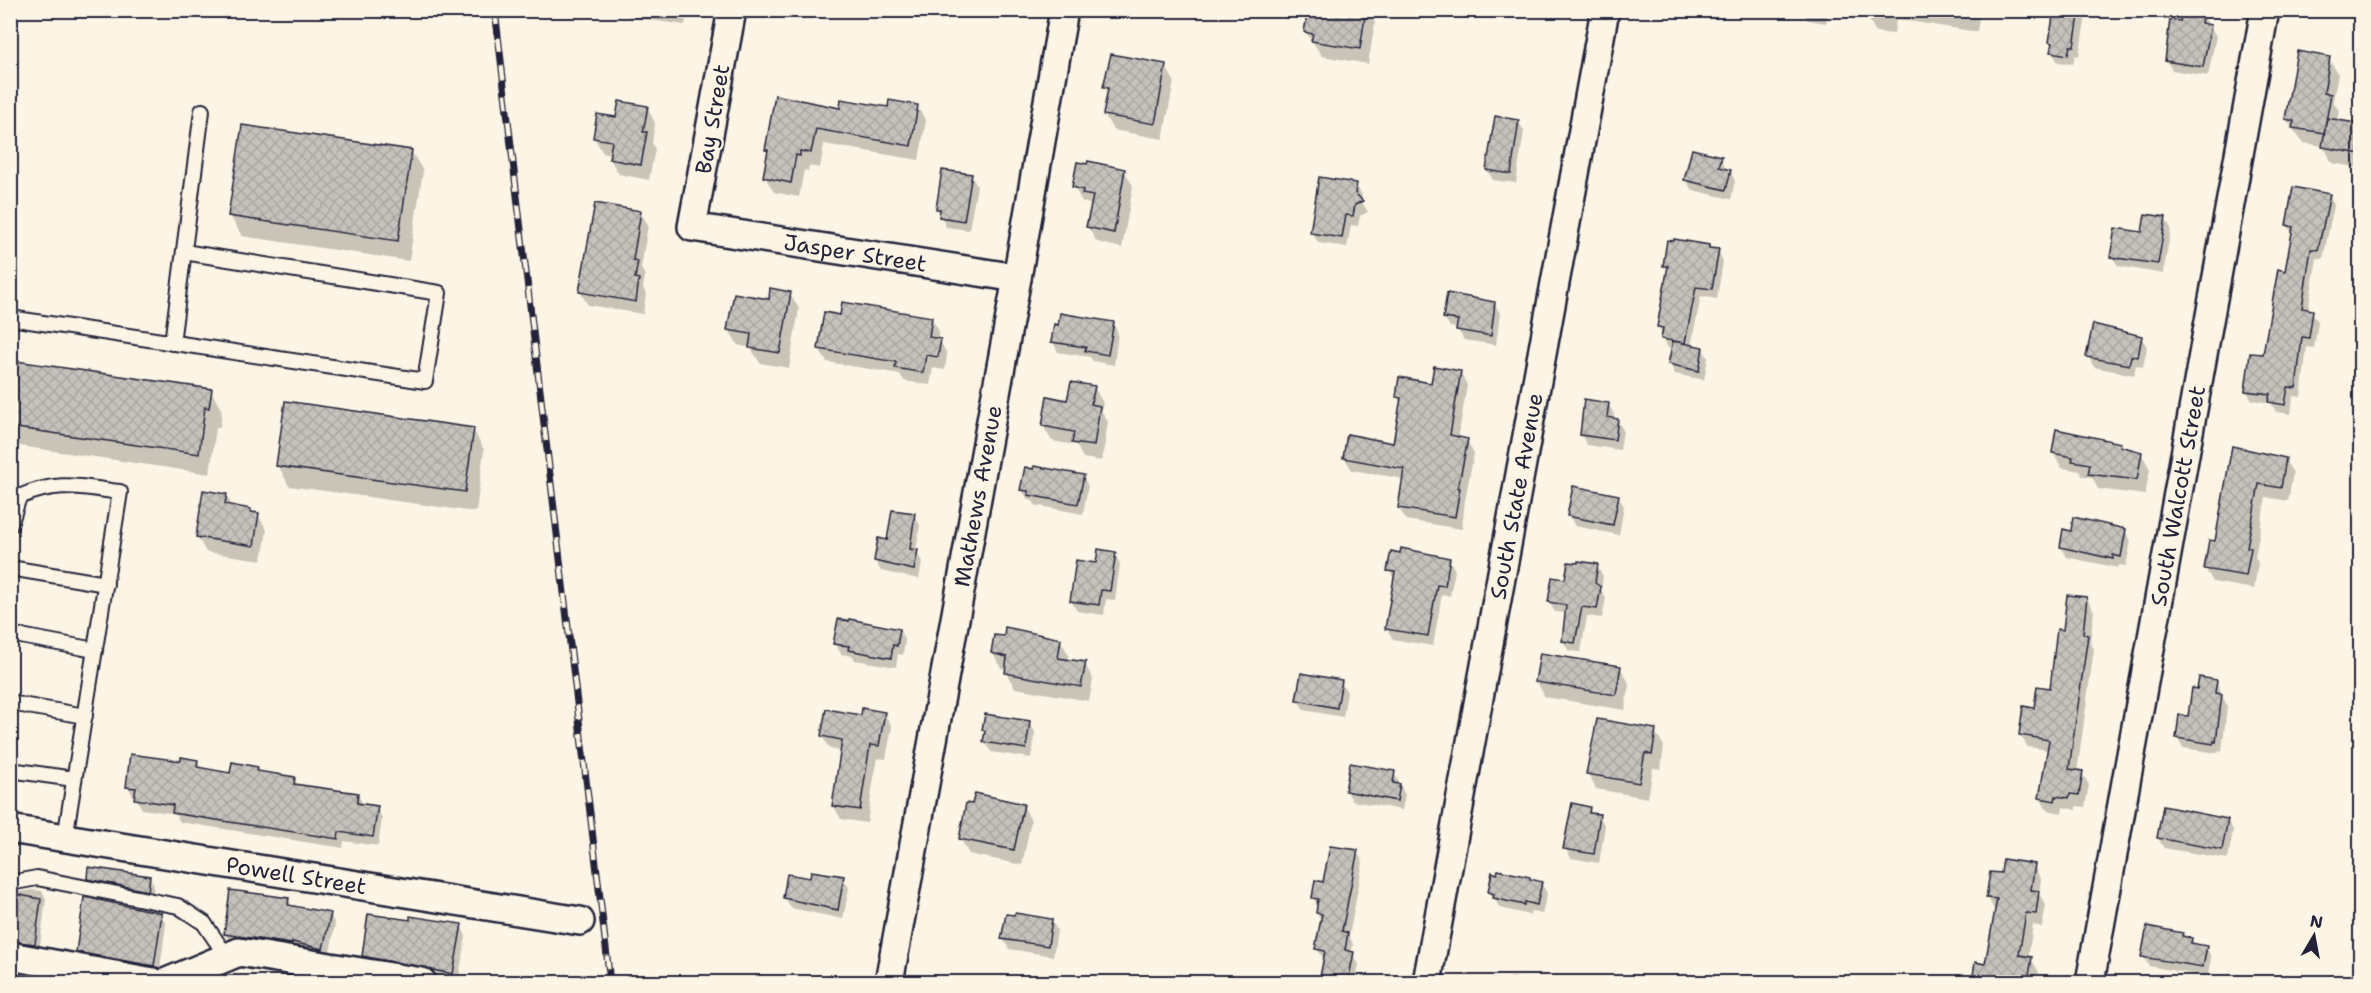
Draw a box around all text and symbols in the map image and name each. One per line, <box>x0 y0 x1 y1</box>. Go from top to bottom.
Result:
street label: Bay Street <box>689 62 736 176</box>
street label: Jasper Street <box>782 228 929 279</box>
street label: South Walcott Street <box>2144 383 2212 609</box>
street label: South State Avenue <box>1483 390 1550 602</box>
street label: Mathews Avenue <box>947 403 1009 589</box>
street label: Powell Street <box>224 850 369 901</box>
north arrow <box>2284 906 2344 966</box>
text: N <box>2308 910 2325 933</box>

